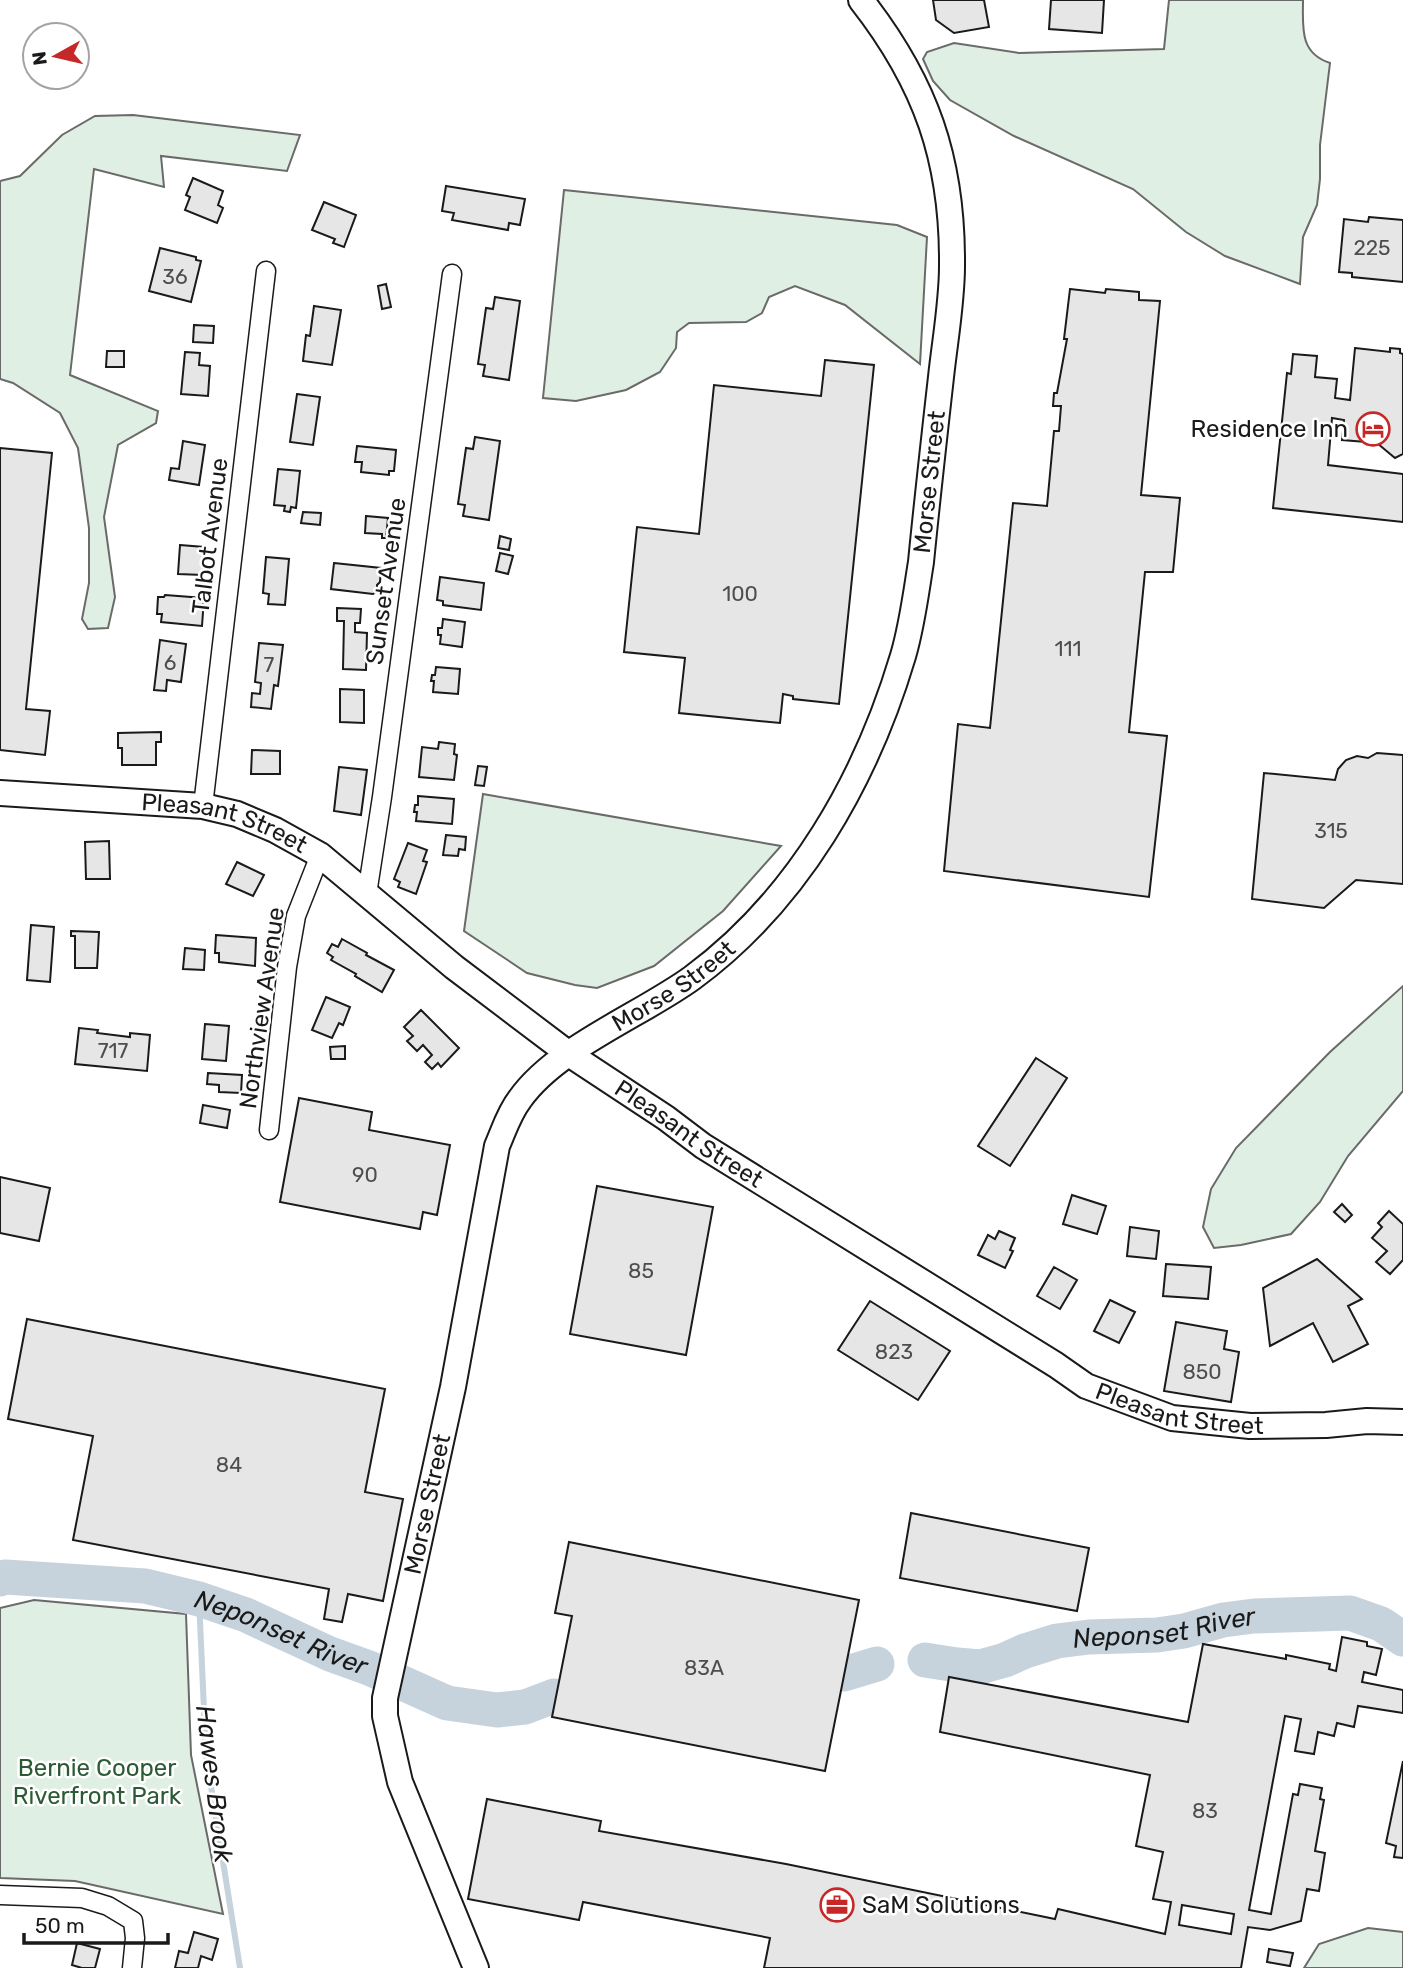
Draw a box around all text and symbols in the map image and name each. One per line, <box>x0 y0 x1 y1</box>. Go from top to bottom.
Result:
north arrow <box>21 21 91 91</box>
text: N <box>27 50 52 67</box>
house number: 225 <box>1353 235 1391 260</box>
house number: 36 <box>162 264 188 289</box>
street label: Morse Street <box>908 409 951 555</box>
hotel icon: Residence Inn <box>1354 410 1392 448</box>
place label: Residence Inn <box>1190 415 1348 443</box>
street label: Talbot Avenue <box>187 456 233 616</box>
street label: Sunset Avenue <box>360 496 412 666</box>
house number: 100 <box>722 581 758 606</box>
house number: 111 <box>1055 636 1081 661</box>
house number: 6 <box>164 650 176 675</box>
house number: 7 <box>264 652 275 677</box>
street label: Pleasant Street <box>141 788 312 859</box>
house number: 315 <box>1314 818 1348 843</box>
street label: Northview Avenue <box>234 905 290 1111</box>
street label: Morse Street <box>607 935 741 1037</box>
house number: 717 <box>98 1038 128 1063</box>
street label: Pleasant Street <box>610 1074 768 1194</box>
house number: 90 <box>352 1162 378 1187</box>
house number: 85 <box>628 1258 654 1283</box>
house number: 823 <box>875 1339 913 1364</box>
house number: 850 <box>1182 1359 1222 1384</box>
street label: Pleasant Street <box>1092 1377 1264 1440</box>
street label: Morse Street <box>398 1431 456 1577</box>
house number: 84 <box>216 1452 242 1477</box>
water label: Neponset River <box>191 1583 373 1682</box>
water label: Neponset River <box>1071 1600 1258 1654</box>
house number: 83A <box>684 1655 724 1680</box>
water label: Hawes Brook <box>189 1703 239 1865</box>
park label: Bernie Cooper Riverfront Park <box>13 1754 182 1810</box>
house number: 83 <box>1192 1798 1218 1823</box>
office icon: SaM Solutions <box>818 1886 856 1924</box>
place label: SaM Solutions <box>862 1891 1020 1919</box>
scale bar <box>24 1902 168 1946</box>
text: 50 m <box>35 1913 85 1938</box>

